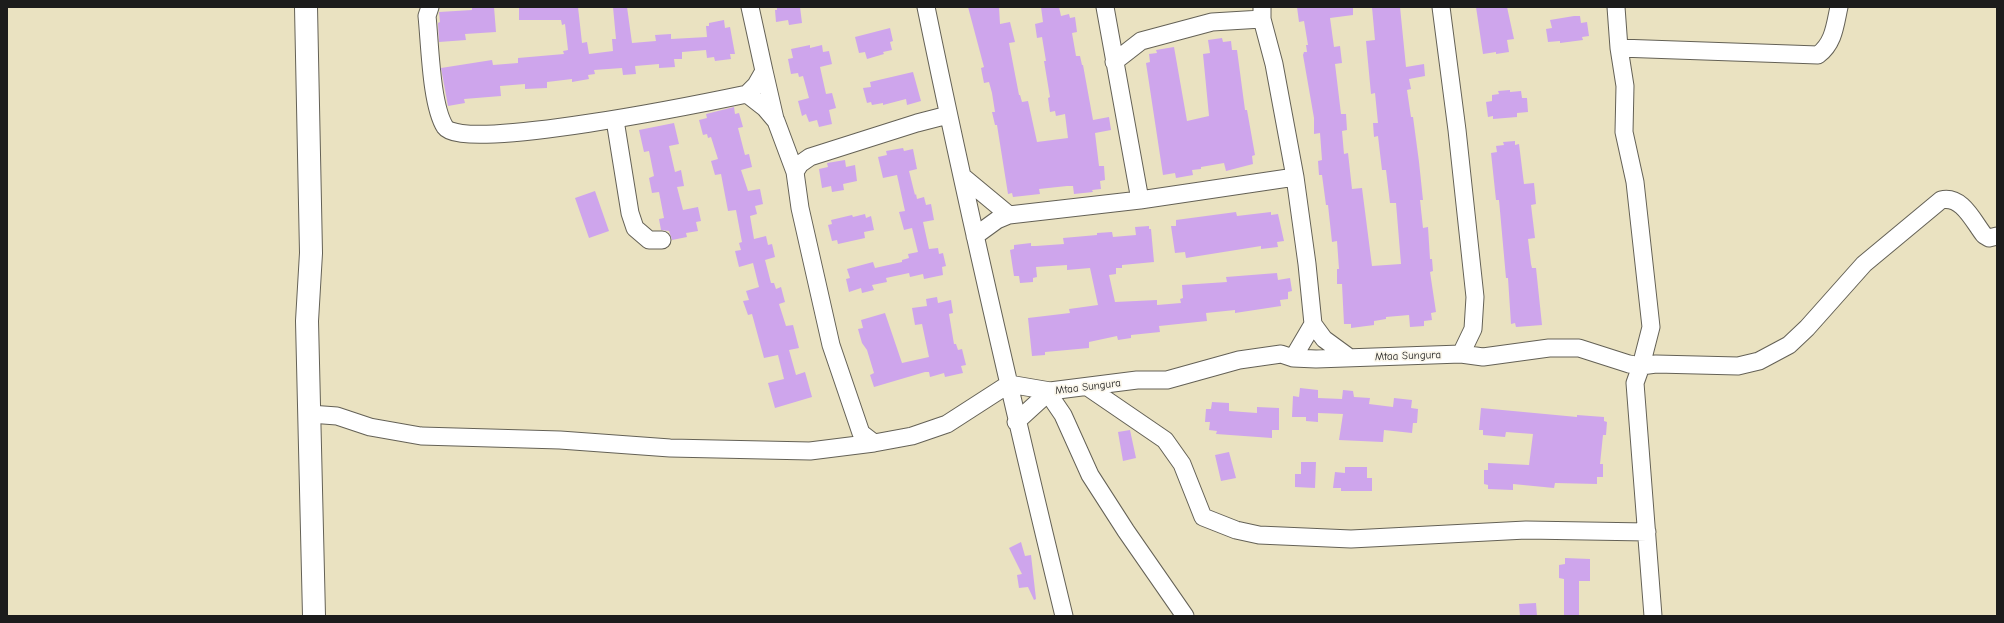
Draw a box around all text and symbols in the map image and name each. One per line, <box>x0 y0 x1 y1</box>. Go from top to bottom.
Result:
street label: Mtaa Sungura <box>1375 348 1441 364</box>
street label: Mtaa Sungura <box>1054 376 1122 398</box>

